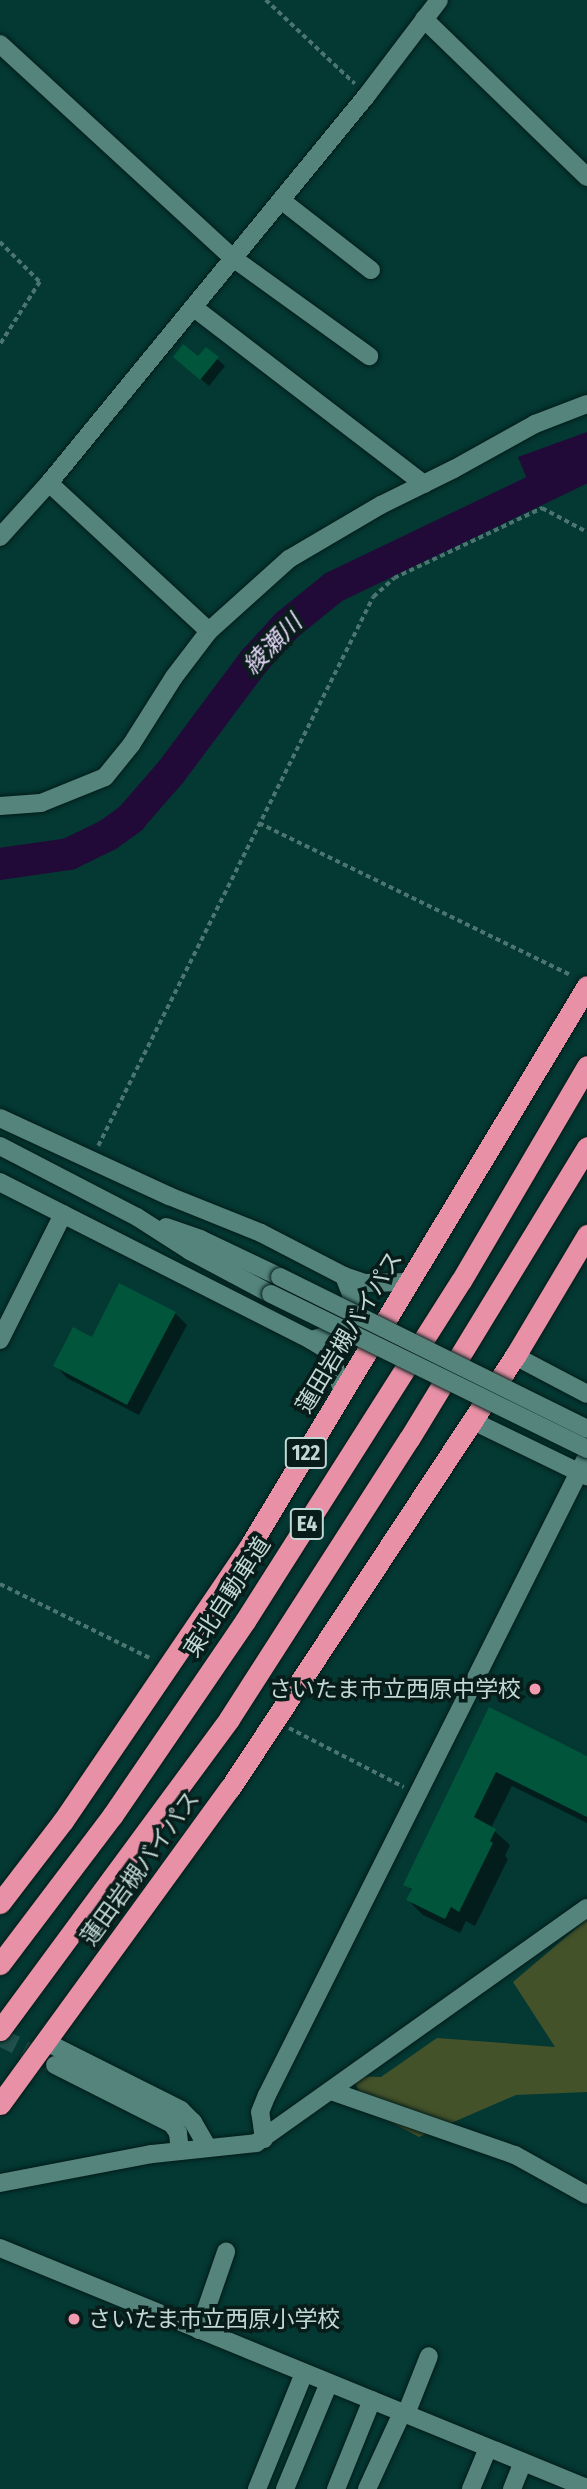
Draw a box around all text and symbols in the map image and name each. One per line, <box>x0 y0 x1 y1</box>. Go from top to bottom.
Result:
water label: 綾瀬川 <box>238 609 308 681</box>
street label: 蓮田岩槻バイパス <box>290 1246 408 1418</box>
road number: 122 <box>283 1436 329 1470</box>
road number: E4 <box>290 1506 324 1542</box>
street label: 東北自動車道 <box>178 1532 276 1662</box>
place label: さいたま市立西原中学校 <box>268 1675 521 1703</box>
marker: さいたま市立西原中学校 <box>527 1681 543 1697</box>
street label: 蓮田岩槻バイパス <box>75 1785 205 1951</box>
place label: さいたま市立西原小学校 <box>88 2305 341 2333</box>
marker: さいたま市立西原小学校 <box>66 2311 82 2327</box>

